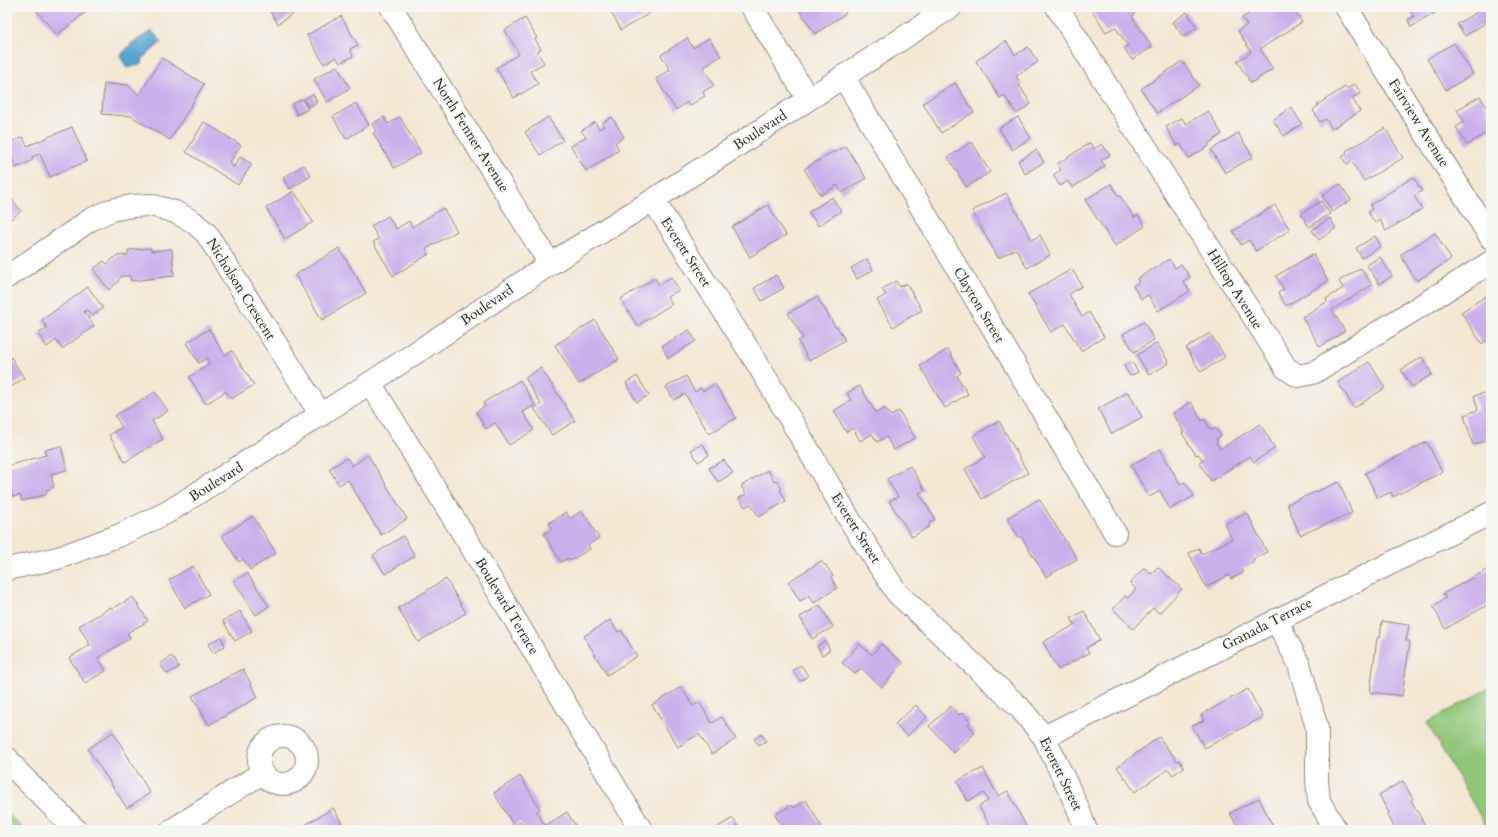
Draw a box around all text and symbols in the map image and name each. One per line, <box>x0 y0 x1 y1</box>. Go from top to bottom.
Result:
street label: North Fenner Avenue <box>428 74 514 196</box>
street label: Fairview Avenue <box>1384 75 1454 171</box>
street label: Boulevard <box>730 105 791 154</box>
street label: Everett Street <box>656 213 716 291</box>
street label: Nicholson Crescent <box>202 234 280 344</box>
street label: Hilltop Avenue <box>1203 245 1267 333</box>
street label: Clayton Street <box>949 264 1009 347</box>
street label: Boulevard <box>457 280 518 330</box>
street label: Boulevard <box>185 458 247 506</box>
street label: Everett Street <box>827 489 886 567</box>
street label: Boulevard Terrace <box>471 554 543 658</box>
street label: Granada Terrace <box>1219 593 1315 655</box>
street label: Everett Street <box>1035 734 1087 815</box>

